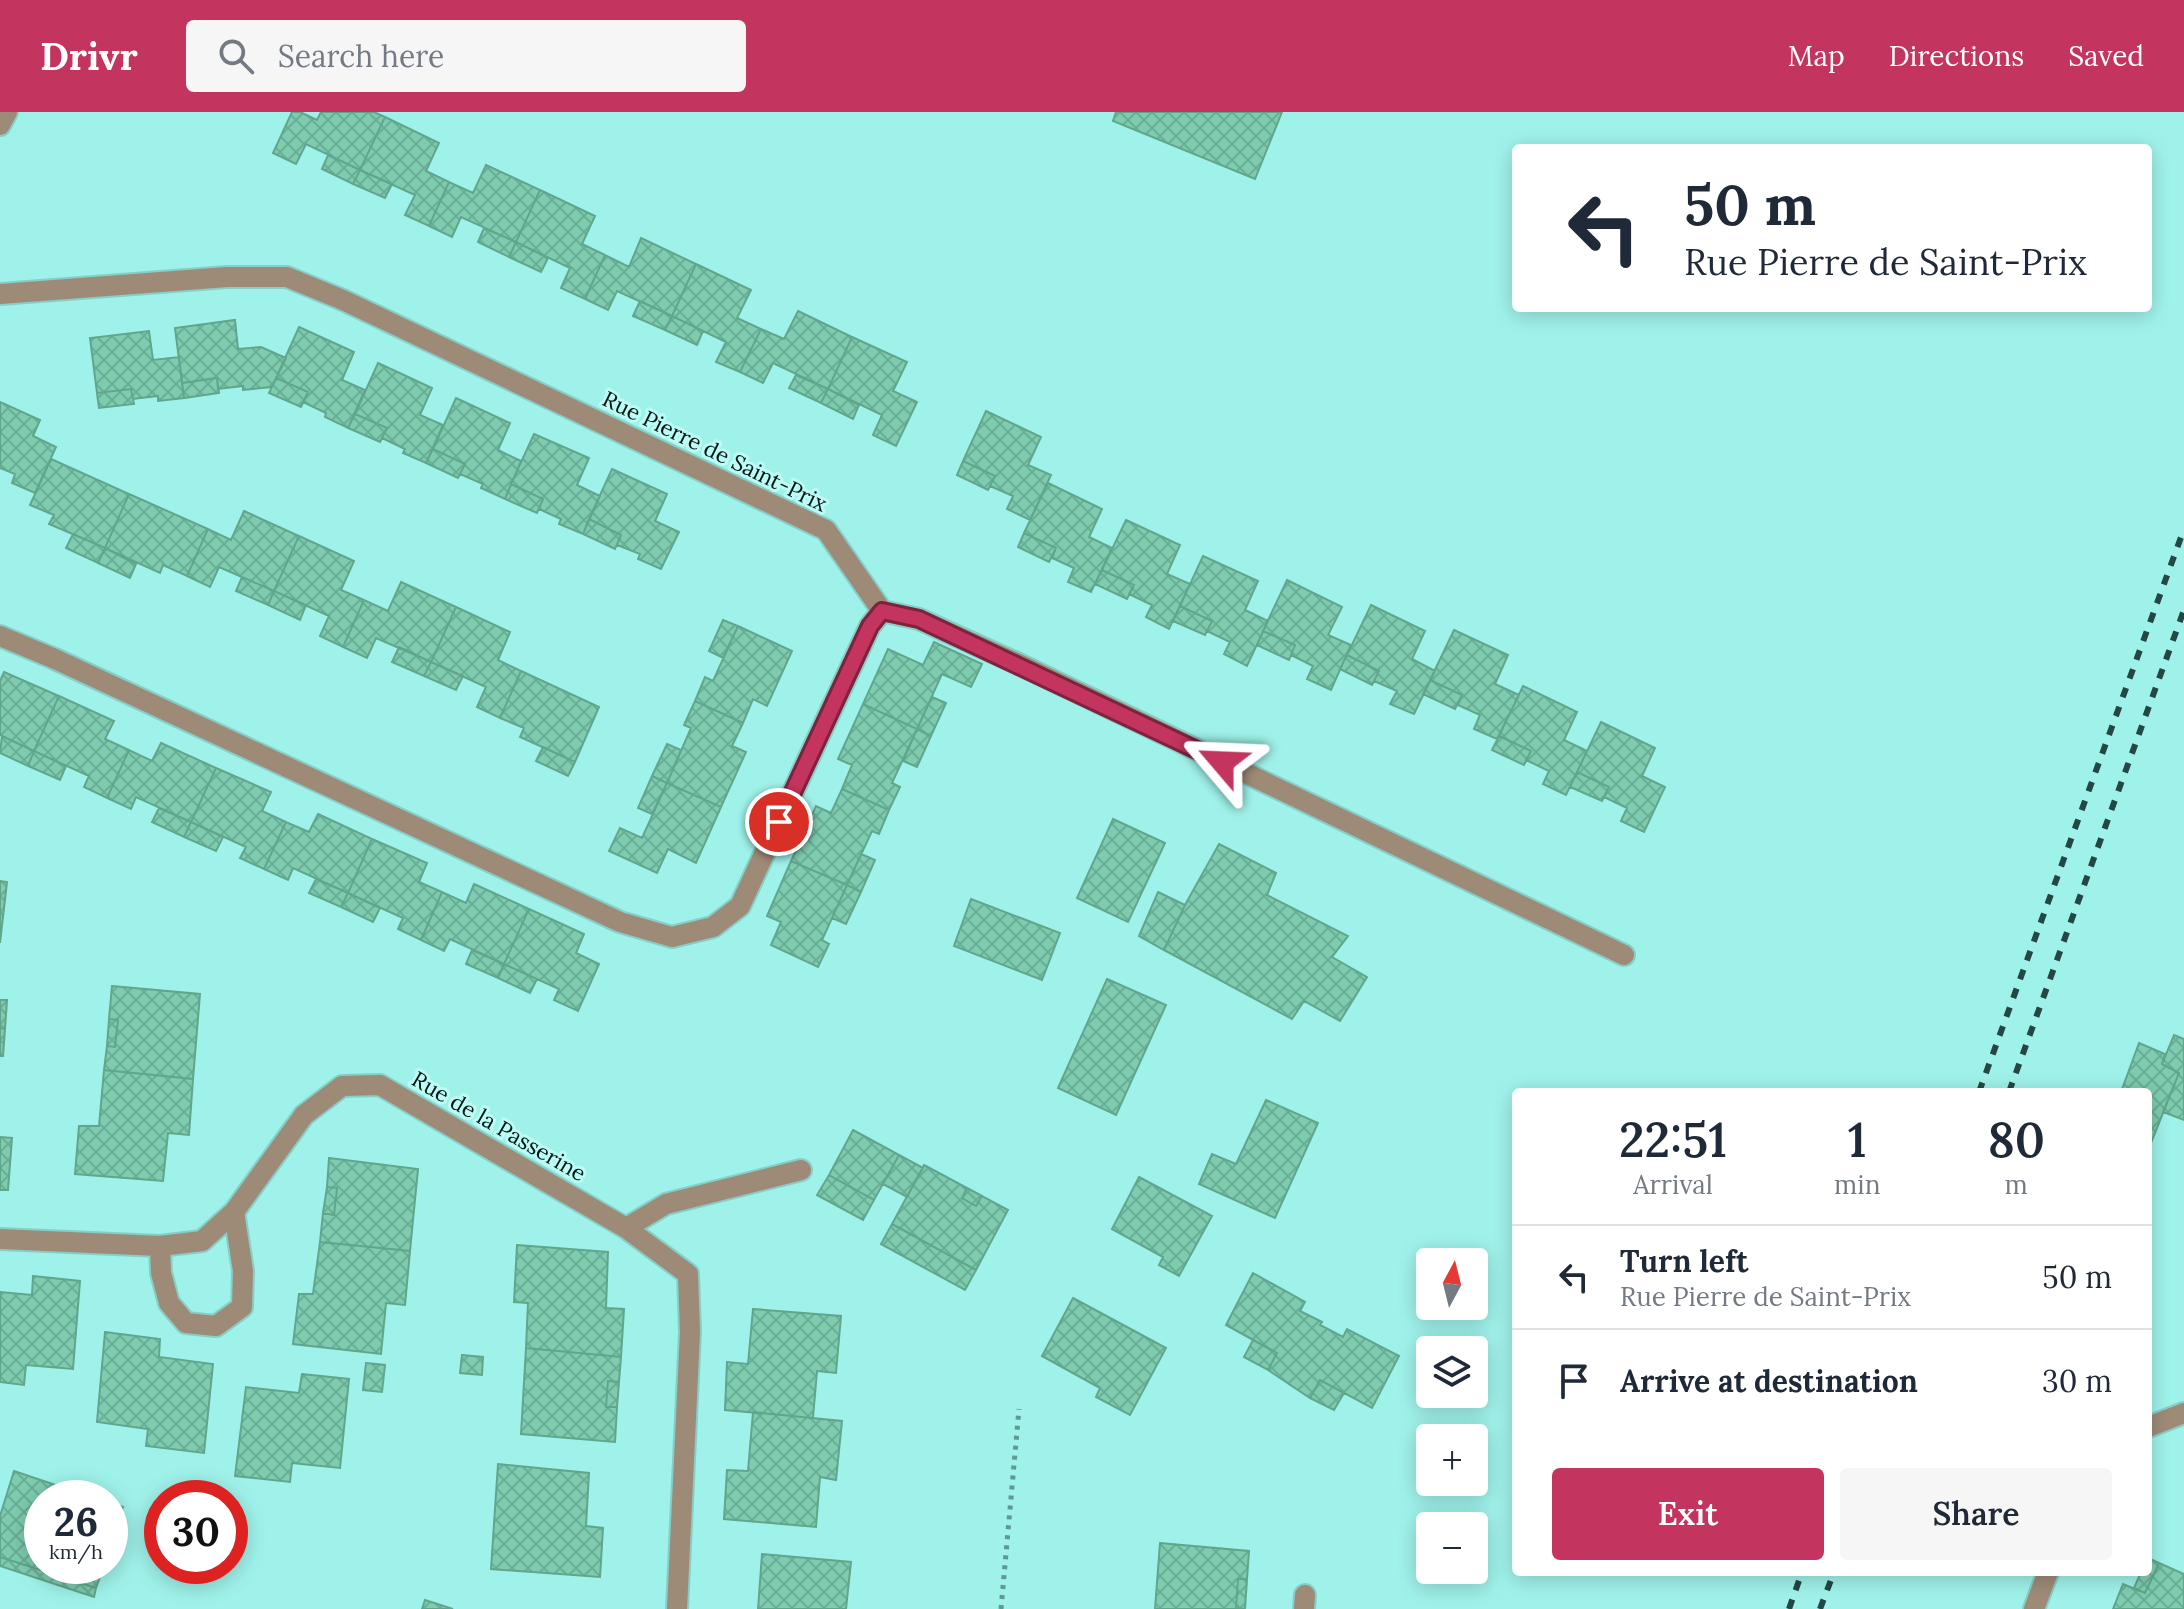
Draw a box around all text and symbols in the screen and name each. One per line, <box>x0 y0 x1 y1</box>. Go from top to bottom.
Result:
search box <box>186 20 746 92</box>
text: Drivr <box>40 32 138 80</box>
icon: search <box>214 34 258 78</box>
text: Search here <box>278 37 444 75</box>
text: Map <box>1788 38 1845 74</box>
text: Directions <box>1889 38 2024 74</box>
text: Saved <box>2068 38 2144 74</box>
text: 50 m <box>1684 169 1816 240</box>
icon: left <box>1552 176 1656 280</box>
text: Rue Pierre de Saint-Prix <box>1684 239 2087 285</box>
street label: Rue Pierre de Saint-Prix <box>598 384 832 518</box>
position arrow <box>1180 720 1264 804</box>
pin <box>745 788 813 856</box>
icon: arrive <box>757 800 801 844</box>
street label: Rue de la Passerine <box>407 1065 591 1187</box>
text: 22:51 <box>1619 1109 1727 1170</box>
text: 1 <box>1848 1109 1867 1170</box>
text: 80 <box>1987 1109 2045 1170</box>
text: Arrival <box>1633 1168 1713 1201</box>
text: min <box>1834 1168 1880 1201</box>
text: m <box>2005 1168 2028 1201</box>
text: Turn left <box>1620 1242 1748 1280</box>
north arrow <box>1416 1248 1488 1320</box>
map controls <box>1416 1248 1488 1584</box>
icon: left <box>1552 1255 1596 1299</box>
text: 50 m <box>2042 1258 2112 1296</box>
text: Rue Pierre de Saint-Prix <box>1620 1280 1911 1313</box>
button: layers <box>1416 1336 1488 1408</box>
icon: arrive <box>1552 1359 1596 1403</box>
text: Arrive at destination <box>1620 1362 1918 1400</box>
text: 30 m <box>2042 1362 2112 1400</box>
button: + <box>1416 1424 1488 1496</box>
button: Exit <box>1552 1468 1824 1560</box>
button: Share <box>1840 1468 2112 1560</box>
speed limit sign: 30 <box>144 1480 248 1584</box>
text: 26 <box>54 1496 98 1547</box>
button: − <box>1416 1512 1488 1584</box>
text: km/h <box>49 1539 103 1564</box>

